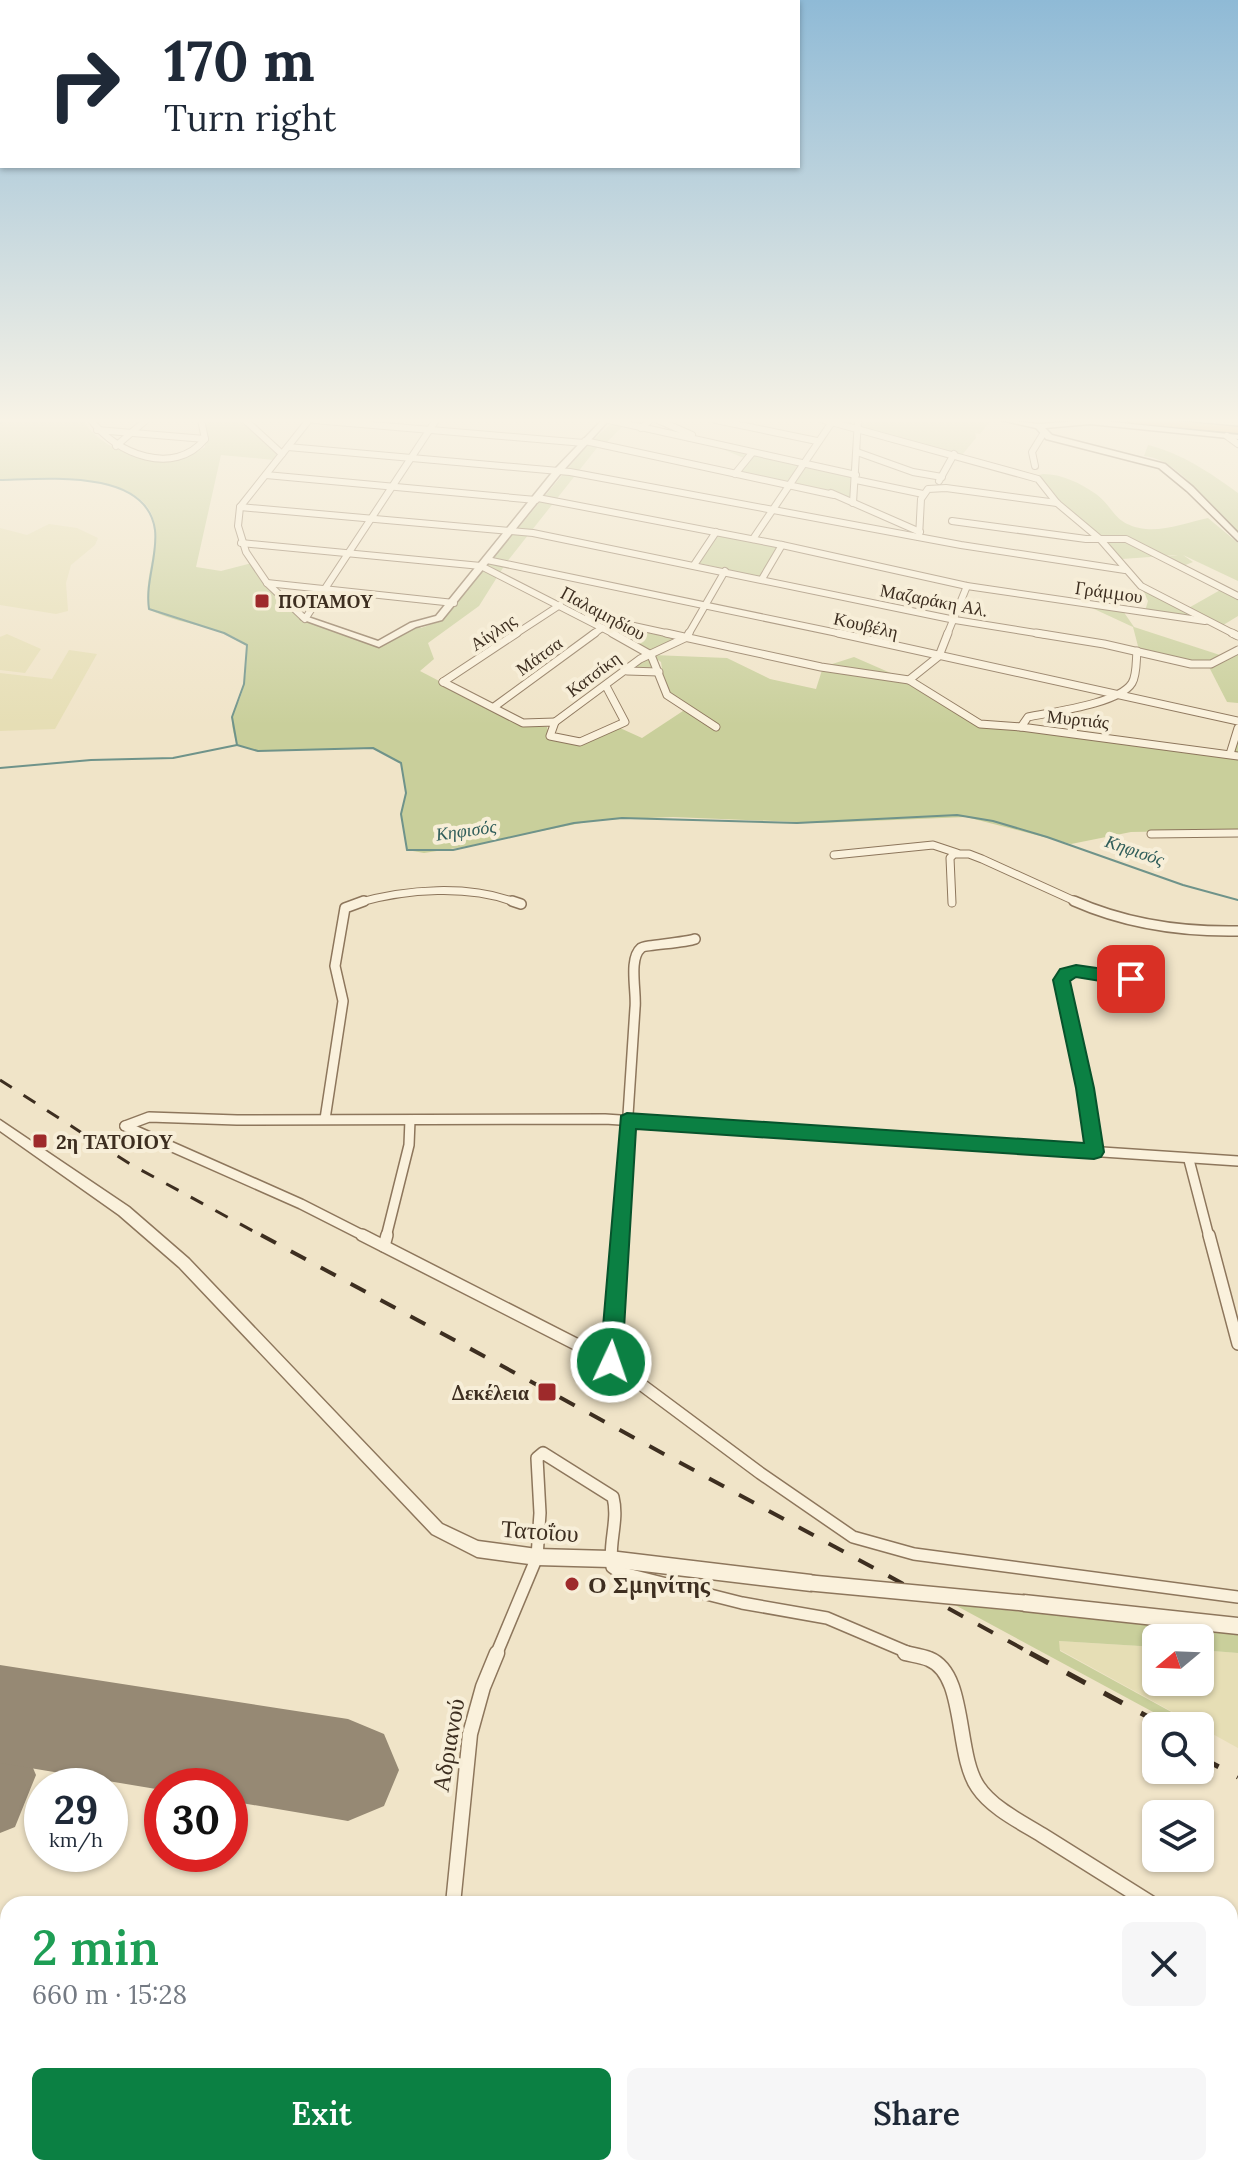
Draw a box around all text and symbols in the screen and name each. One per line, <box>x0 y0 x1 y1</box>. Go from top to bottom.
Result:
text: 170 m <box>164 25 315 96</box>
icon: right <box>32 32 136 136</box>
text: Turn right <box>164 95 337 141</box>
street label: Γράμμου <box>1074 576 1144 608</box>
street label: Μαζαράκη Αλ. <box>878 578 990 622</box>
street label: Παλαμηδίου <box>557 581 650 645</box>
place label: ΠΟΤΑΜΟΥ <box>278 590 373 613</box>
marker: ΠΟΤΑΜΟΥ <box>253 592 271 610</box>
street label: Κουβέλη <box>831 606 901 644</box>
street label: Αίγλης <box>465 608 521 656</box>
street label: Μάτσα <box>511 631 567 681</box>
street label: Κατσίκη <box>561 646 625 702</box>
street label: Μυρτιάς <box>1046 704 1110 734</box>
water label: Κηφισός <box>433 814 499 846</box>
water label: Κηφισός <box>1101 829 1168 871</box>
pin <box>1097 945 1165 1013</box>
icon: arrive <box>1109 957 1153 1001</box>
place label: 2η ΤΑΤΟΙΟΥ <box>56 1129 174 1154</box>
marker: 2η ΤΑΤΟΙΟΥ <box>31 1132 49 1150</box>
position arrow <box>569 1320 653 1404</box>
place label: Δεκέλεια <box>451 1380 529 1405</box>
marker: Δεκέλεια <box>536 1381 558 1403</box>
street label: Τατοΐου <box>500 1513 580 1549</box>
place label: Ο Σμηνίτης <box>588 1569 711 1600</box>
marker: Ο Σμηνίτης <box>563 1575 581 1593</box>
north arrow <box>1142 1624 1214 1696</box>
map controls <box>1142 1624 1214 1872</box>
street label: Αδριανού <box>425 1696 471 1794</box>
button: search <box>1142 1712 1214 1784</box>
speed limit sign: 30 <box>144 1768 248 1872</box>
text: 29 <box>54 1784 98 1835</box>
button: layers <box>1142 1800 1214 1872</box>
text: km/h <box>49 1827 103 1852</box>
text: 2 min <box>32 1917 159 1978</box>
button: close <box>1122 1922 1206 2006</box>
text: 660 m · 15:28 <box>32 1978 187 2011</box>
button: Exit <box>32 2068 611 2160</box>
button: Share <box>627 2068 1206 2160</box>

